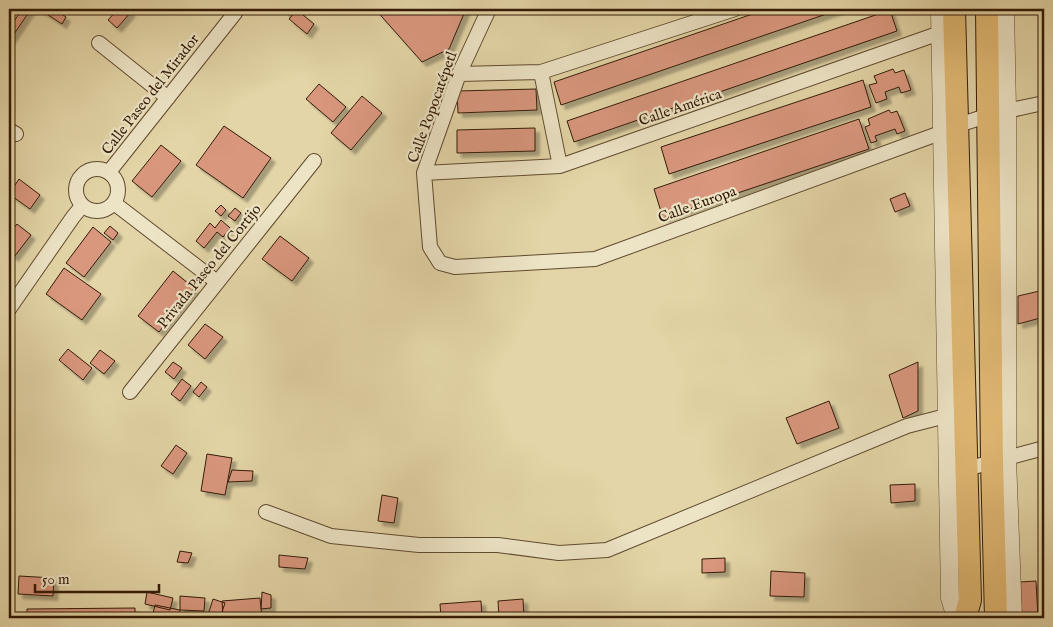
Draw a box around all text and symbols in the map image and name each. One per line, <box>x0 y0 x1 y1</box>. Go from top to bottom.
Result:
street label: Calle Paseo del Mirador <box>97 30 204 158</box>
street label: Calle Popocatépetl <box>403 48 462 166</box>
street label: Calle América <box>636 84 725 131</box>
street label: Calle Europa <box>655 181 739 227</box>
street label: Privada Paseo del Cortijo <box>153 200 265 332</box>
scale bar <box>35 562 159 594</box>
text: 50 m <box>42 570 70 589</box>

